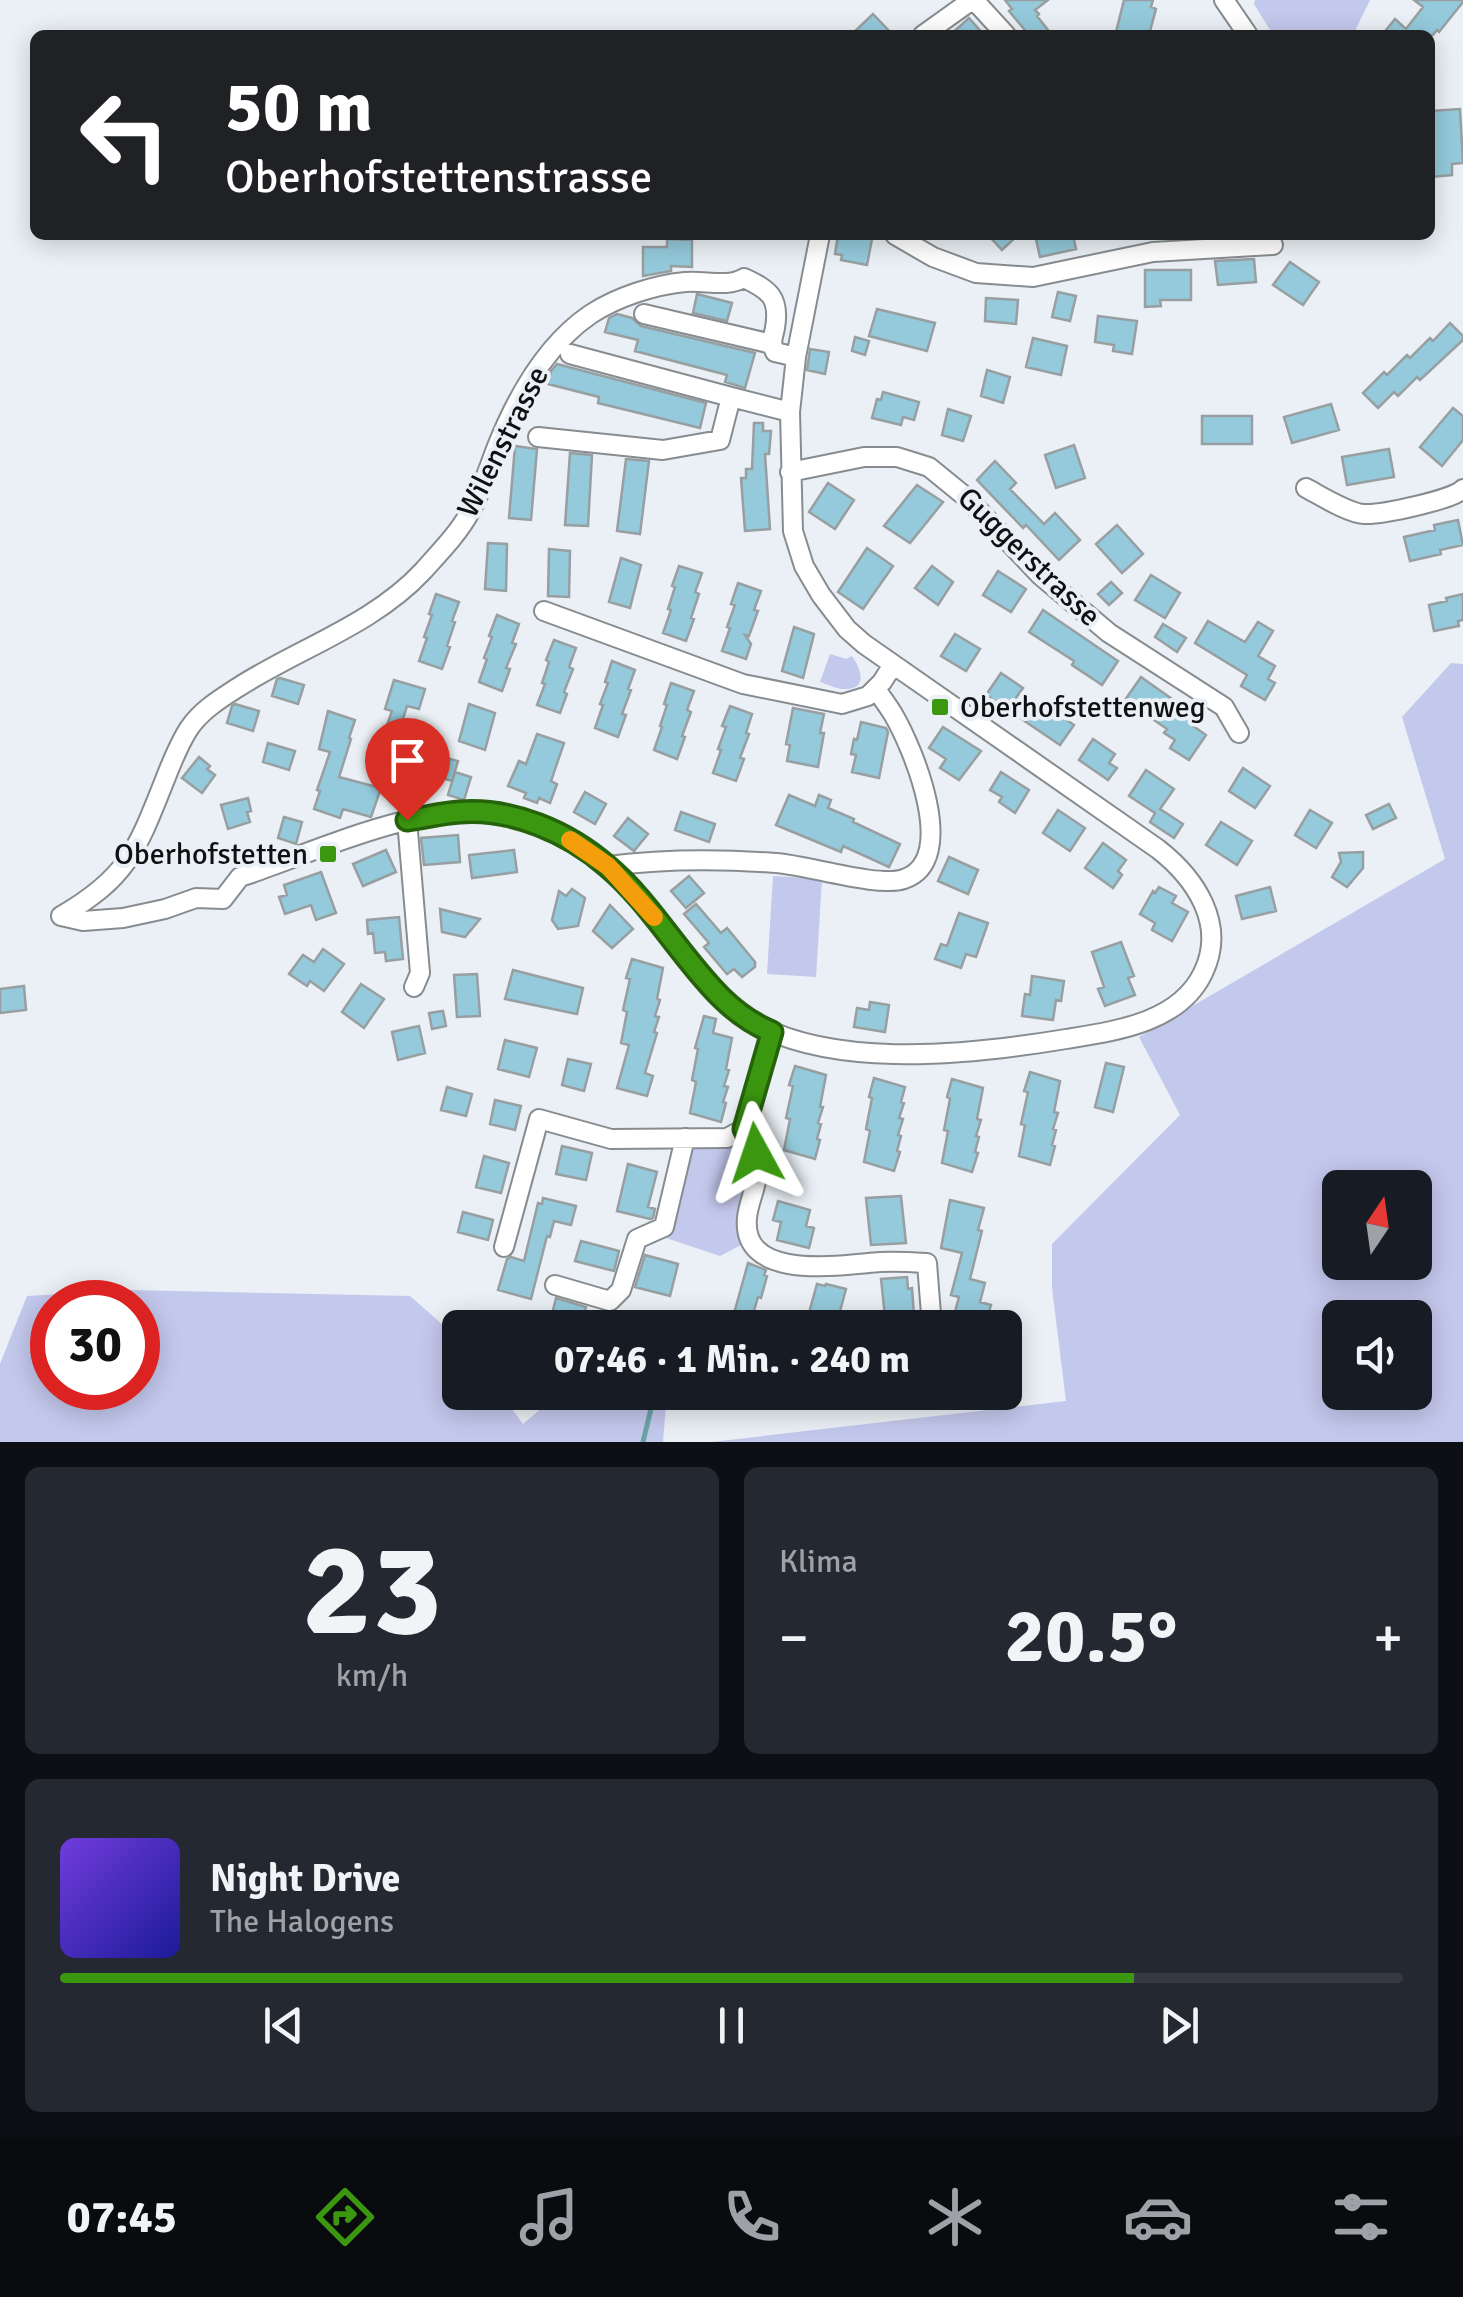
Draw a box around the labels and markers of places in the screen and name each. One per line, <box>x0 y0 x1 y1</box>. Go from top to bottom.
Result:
place label: Oberhofstettenweg <box>960 689 1206 726</box>
marker: Oberhofstettenweg <box>929 696 951 718</box>
pin <box>365 718 450 821</box>
place label: Oberhofstetten <box>114 836 308 873</box>
marker: Oberhofstetten <box>317 843 339 865</box>

